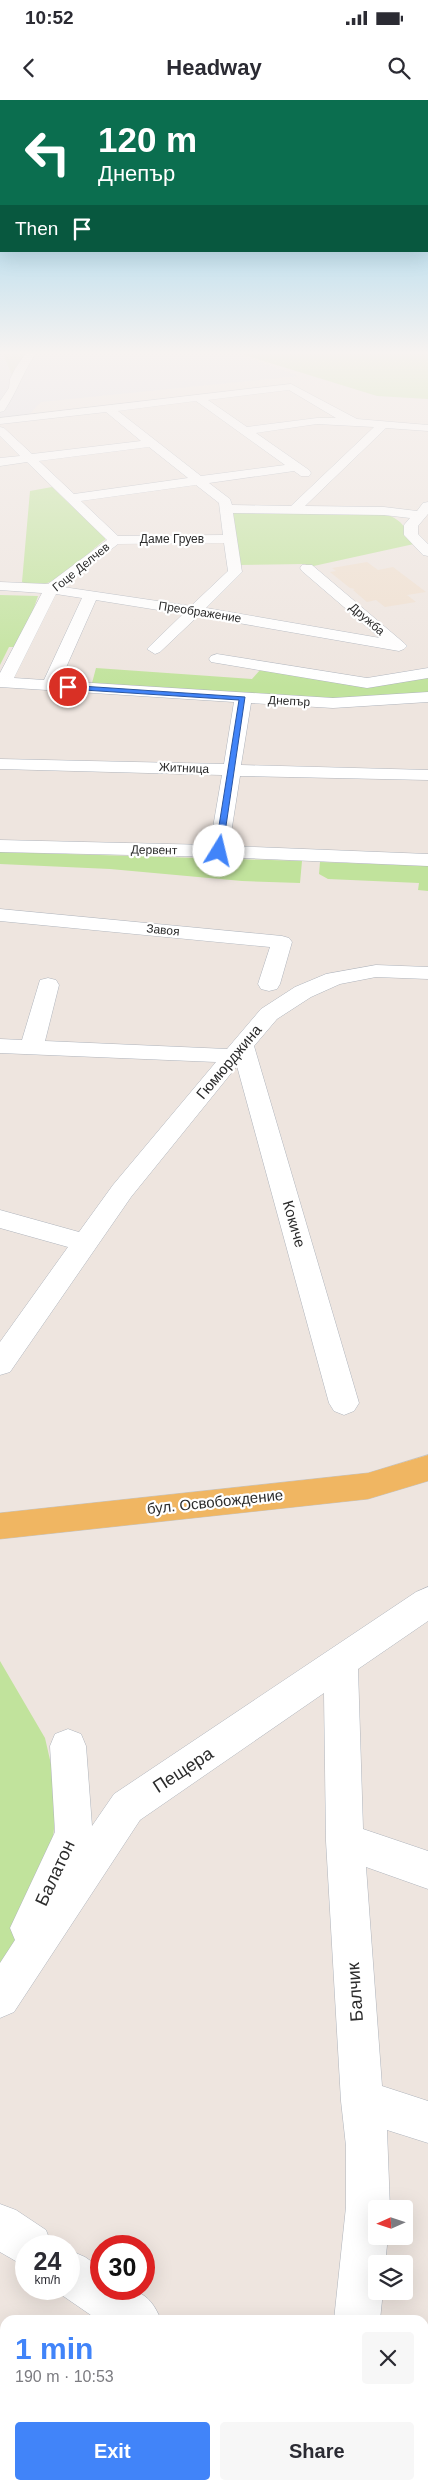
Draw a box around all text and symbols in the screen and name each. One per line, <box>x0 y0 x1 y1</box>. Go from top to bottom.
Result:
text: 10:52 <box>25 7 74 28</box>
icon: back <box>15 54 43 82</box>
icon: search <box>385 54 413 82</box>
text: Headway <box>166 55 262 80</box>
icon: left <box>15 120 80 185</box>
text: 120 m <box>98 120 197 159</box>
text: Днепър <box>98 161 175 186</box>
icon: arrive <box>68 215 96 243</box>
text: Then <box>15 218 58 239</box>
street label: Даме Груев <box>140 532 204 546</box>
street label: Гоце Делчев <box>50 540 112 594</box>
street label: Преображение <box>158 599 243 626</box>
street label: Дружба <box>346 600 388 638</box>
pin <box>47 666 89 708</box>
icon: arrive <box>54 673 82 701</box>
street label: Днепър <box>268 693 311 709</box>
street label: Житница <box>159 760 210 776</box>
position arrow <box>192 824 244 876</box>
street label: Дервент <box>131 843 178 857</box>
street label: Завоя <box>146 921 180 939</box>
street label: Гюмюрджина <box>193 1021 265 1102</box>
street label: Кокиче <box>280 1198 309 1249</box>
street label: бул. Освобождение <box>146 1486 284 1517</box>
street label: Пещера <box>149 1743 218 1797</box>
street label: Балатон <box>31 1837 79 1909</box>
street label: Балчик <box>343 1962 367 2022</box>
north arrow <box>368 2200 412 2245</box>
map controls <box>368 2200 413 2300</box>
speed limit sign: 30 <box>90 2235 155 2300</box>
text: 24 <box>34 2247 61 2275</box>
button: layers <box>368 2255 413 2300</box>
text: km/h <box>34 2273 61 2287</box>
text: 1 min <box>15 2332 93 2365</box>
button: close <box>362 2332 414 2384</box>
text: 190 m · 10:53 <box>15 2368 114 2385</box>
button: Exit <box>15 2422 210 2480</box>
button: Share <box>220 2422 414 2480</box>

